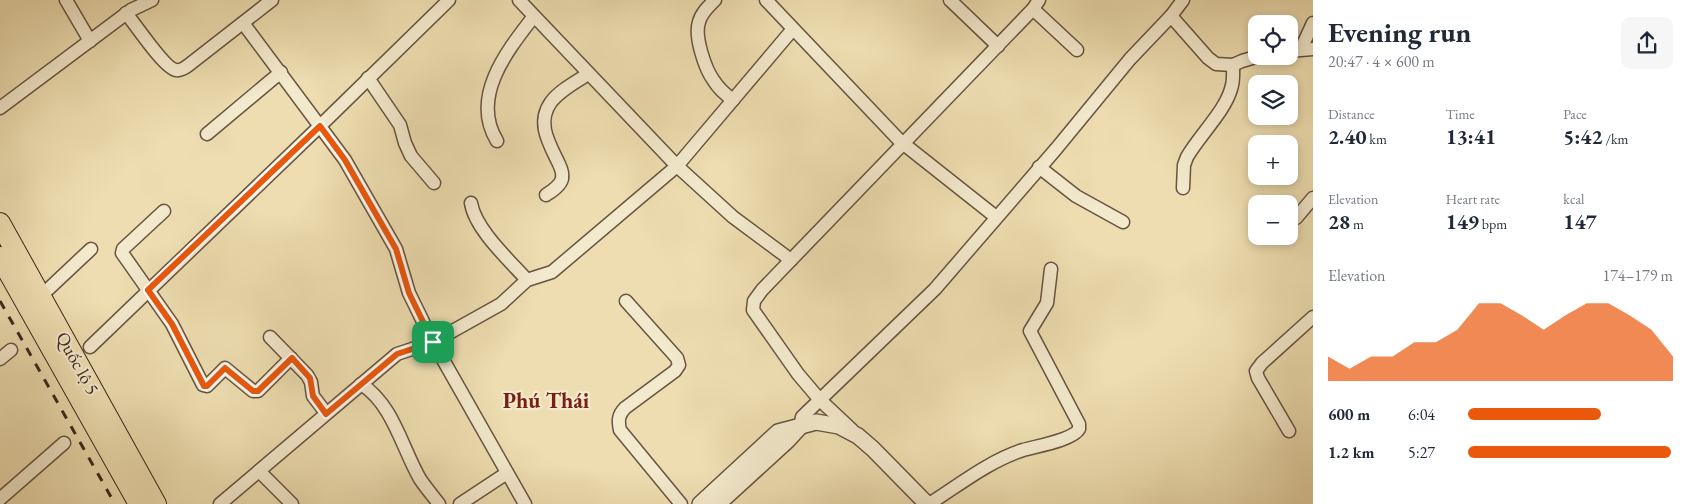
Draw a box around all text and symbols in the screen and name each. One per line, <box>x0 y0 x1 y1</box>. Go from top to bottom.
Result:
text: Evening run <box>1328 14 1471 50</box>
map controls <box>1248 15 1298 245</box>
button: locate <box>1248 15 1298 65</box>
button: share <box>1621 17 1673 69</box>
text: 20:47 · 4 × 600 m <box>1328 51 1435 72</box>
button: layers <box>1248 75 1298 125</box>
text: Distance <box>1328 105 1375 123</box>
text: Time <box>1446 105 1475 123</box>
text: Pace <box>1563 105 1587 123</box>
text: 2.40 <box>1328 123 1367 150</box>
text: 13:41 <box>1446 123 1496 150</box>
text: 5:42 <box>1563 123 1603 150</box>
text: km <box>1367 130 1387 148</box>
text: /km <box>1603 130 1628 148</box>
button: + <box>1248 135 1298 185</box>
text: Elevation <box>1328 190 1378 208</box>
text: Heart rate <box>1446 190 1500 208</box>
text: kcal <box>1563 190 1584 208</box>
button: − <box>1248 195 1298 245</box>
text: 28 <box>1328 208 1350 235</box>
text: 149 <box>1446 208 1479 235</box>
text: 147 <box>1563 208 1597 235</box>
text: m <box>1350 215 1364 233</box>
text: bpm <box>1479 215 1507 233</box>
text: Elevation <box>1328 265 1386 286</box>
text: 174–179 m <box>1602 265 1673 286</box>
pin <box>412 321 454 363</box>
street label: Quốc lộ 5 <box>51 327 105 399</box>
icon: arrive <box>419 328 447 356</box>
district label: Phú Thái <box>503 386 590 415</box>
text: 600 m <box>1328 404 1370 425</box>
text: 6:04 <box>1408 404 1435 425</box>
text: 1.2 km <box>1328 442 1374 463</box>
text: 5:27 <box>1408 442 1435 463</box>

